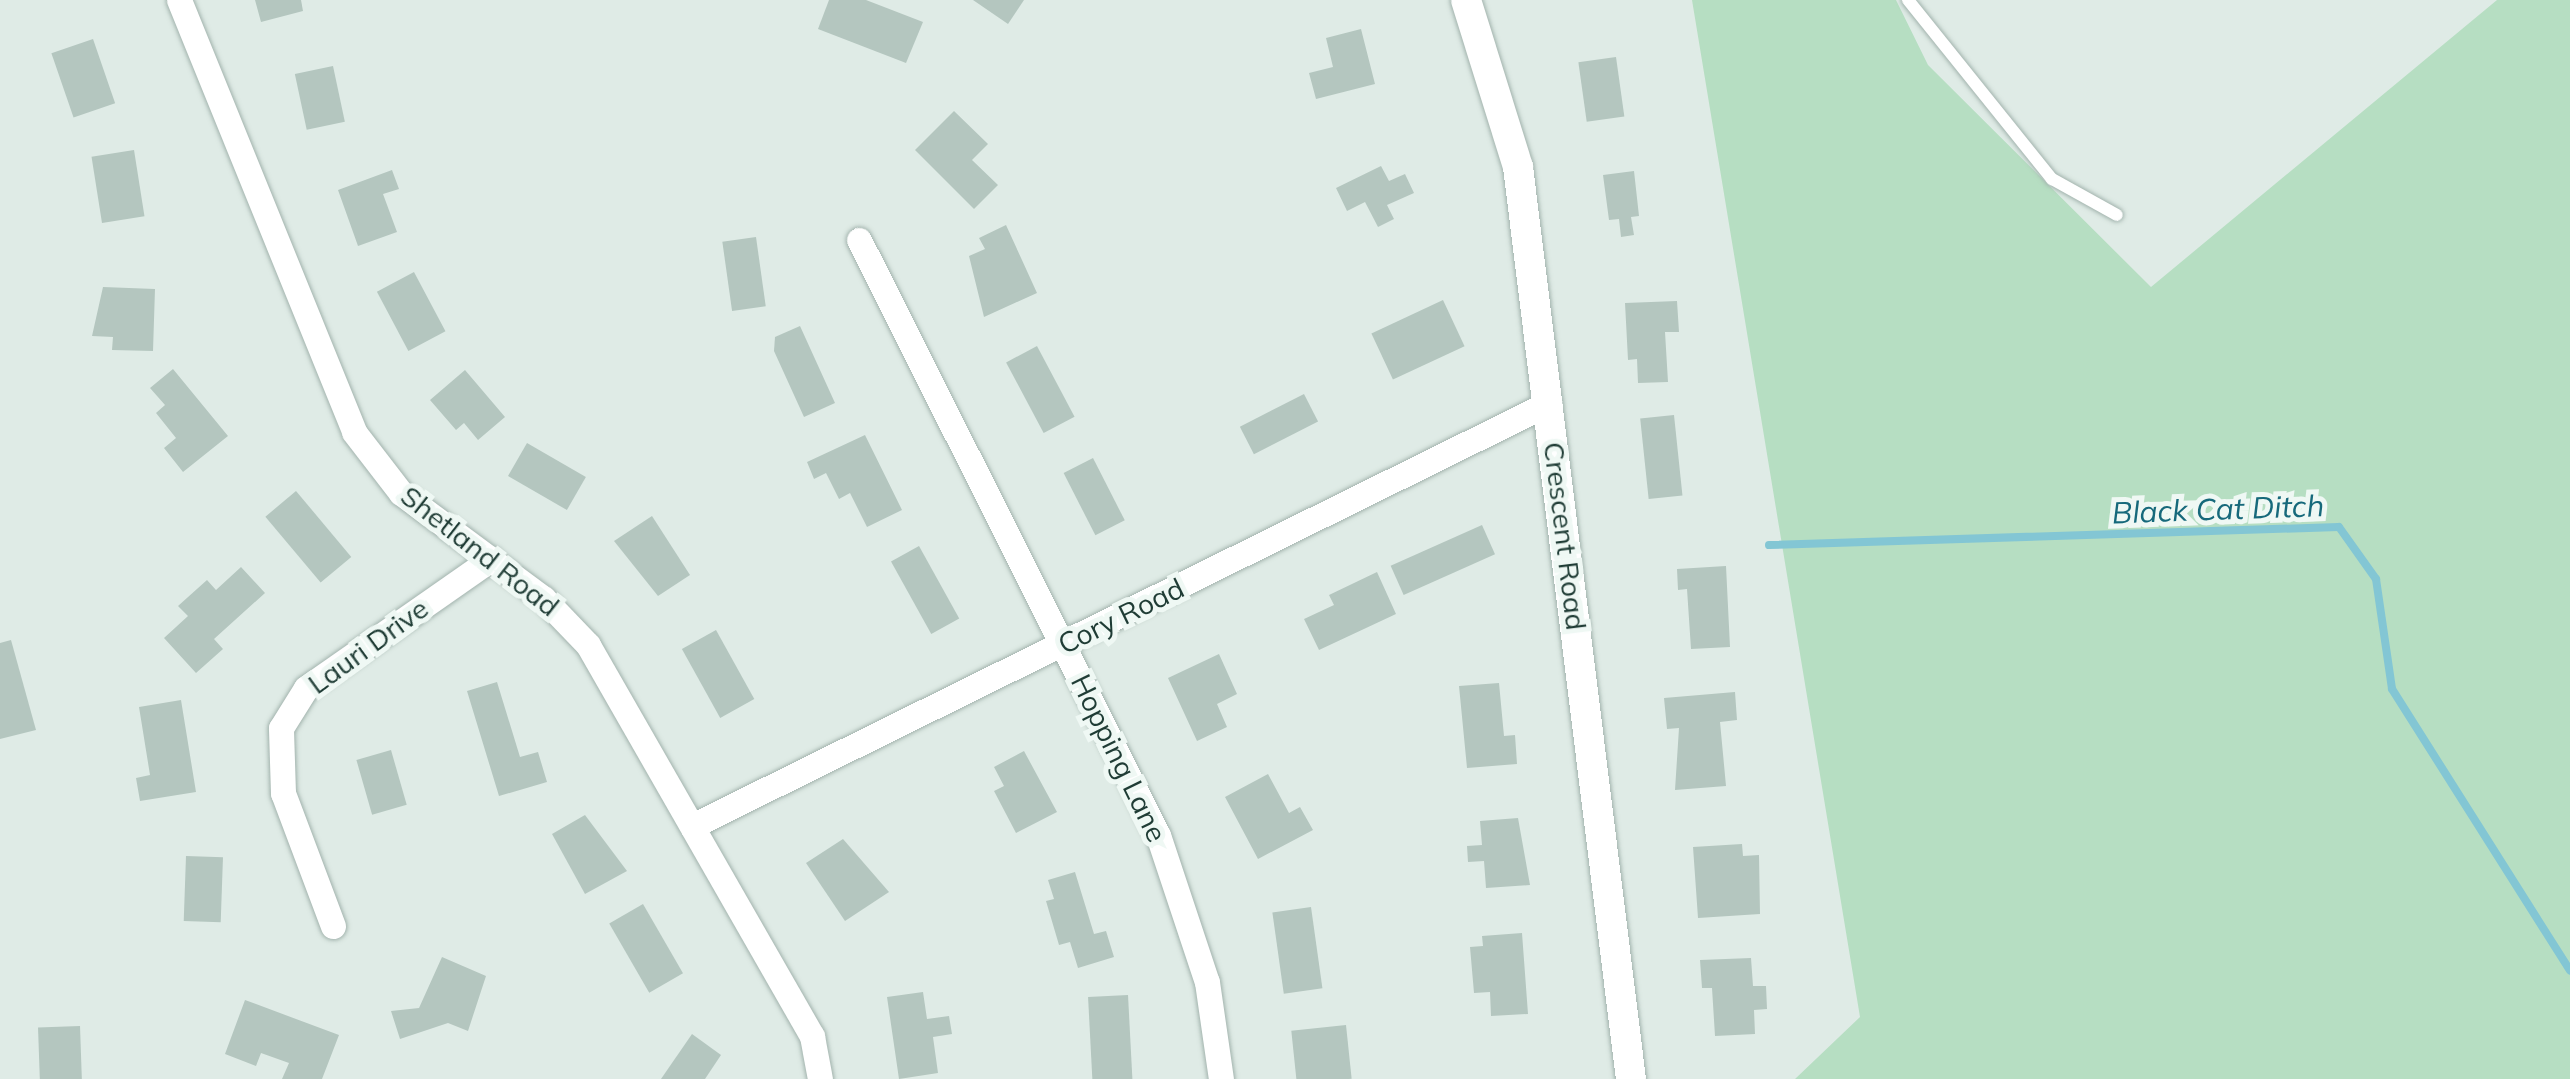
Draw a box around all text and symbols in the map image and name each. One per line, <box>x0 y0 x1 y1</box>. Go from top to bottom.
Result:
street label: Crescent Road <box>1537 440 1593 632</box>
street label: Shetland Road <box>394 479 566 623</box>
water label: Black Cat Ditch <box>2111 487 2325 531</box>
street label: Cory Road <box>1053 571 1189 661</box>
street label: Lauri Drive <box>301 591 435 701</box>
street label: Hopping Lane <box>1064 669 1174 847</box>

